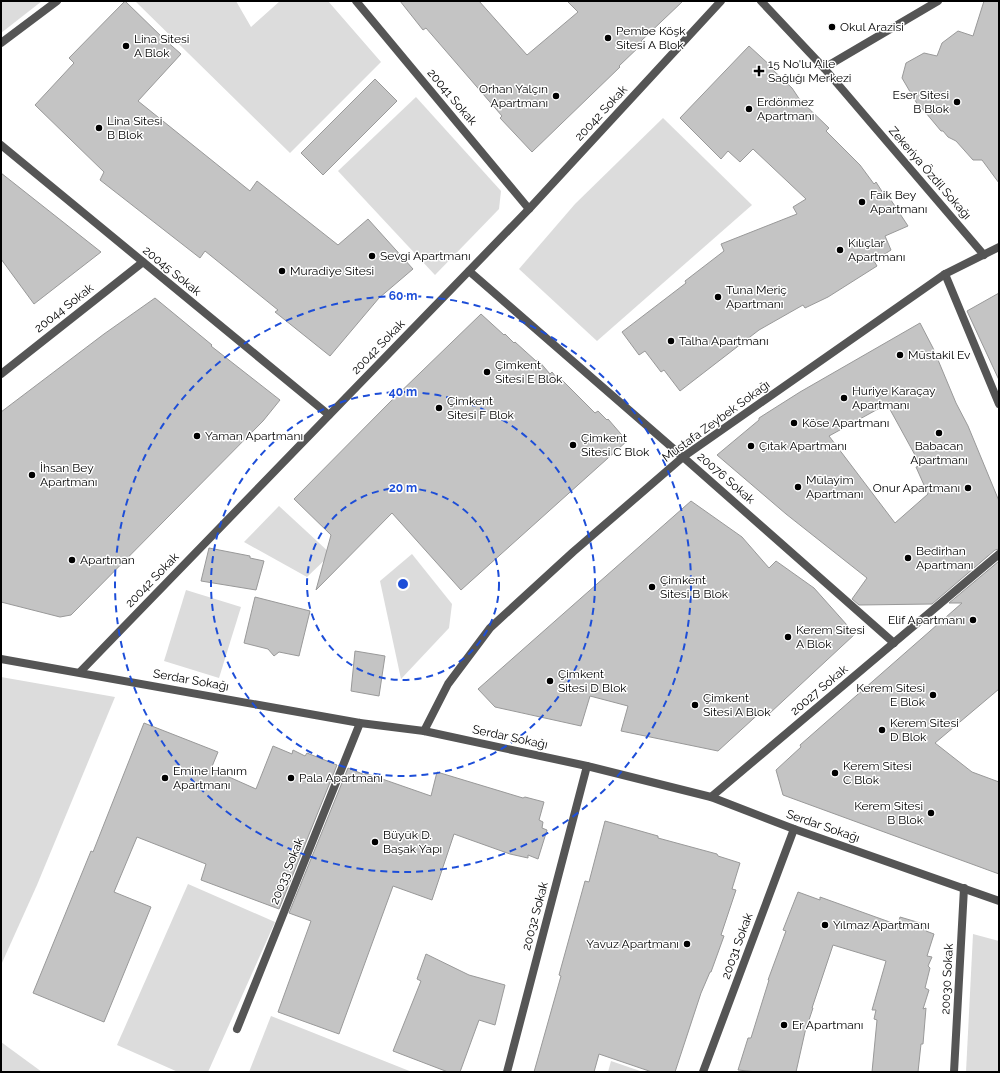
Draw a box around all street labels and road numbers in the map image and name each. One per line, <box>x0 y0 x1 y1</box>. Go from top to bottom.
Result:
street label: 20041 Sokak <box>424 66 480 129</box>
street label: 20042 Sokak <box>572 82 631 144</box>
street label: Zekeriya Özdil Sokağı <box>886 124 974 222</box>
street label: 20045 Sokak <box>140 243 204 299</box>
street label: 20044 Sokak <box>32 280 97 335</box>
street label: 20042 Sokak <box>348 316 408 377</box>
street label: Mustafa Zeybek Sokağı <box>660 377 772 465</box>
street label: 20076 Sokak <box>695 449 758 507</box>
street label: 20042 Sokak <box>122 549 182 610</box>
street label: 20027 Sokak <box>788 662 851 718</box>
street label: Serdar Sokağı <box>152 666 230 694</box>
street label: Serdar Sokağı <box>471 722 549 752</box>
street label: Serdar Sokağı <box>784 807 862 845</box>
street label: 20033 Sokak <box>267 835 307 906</box>
street label: 20032 Sokak <box>519 880 551 952</box>
street label: 20031 Sokak <box>719 910 756 981</box>
street label: 20030 Sokak <box>938 942 956 1015</box>

